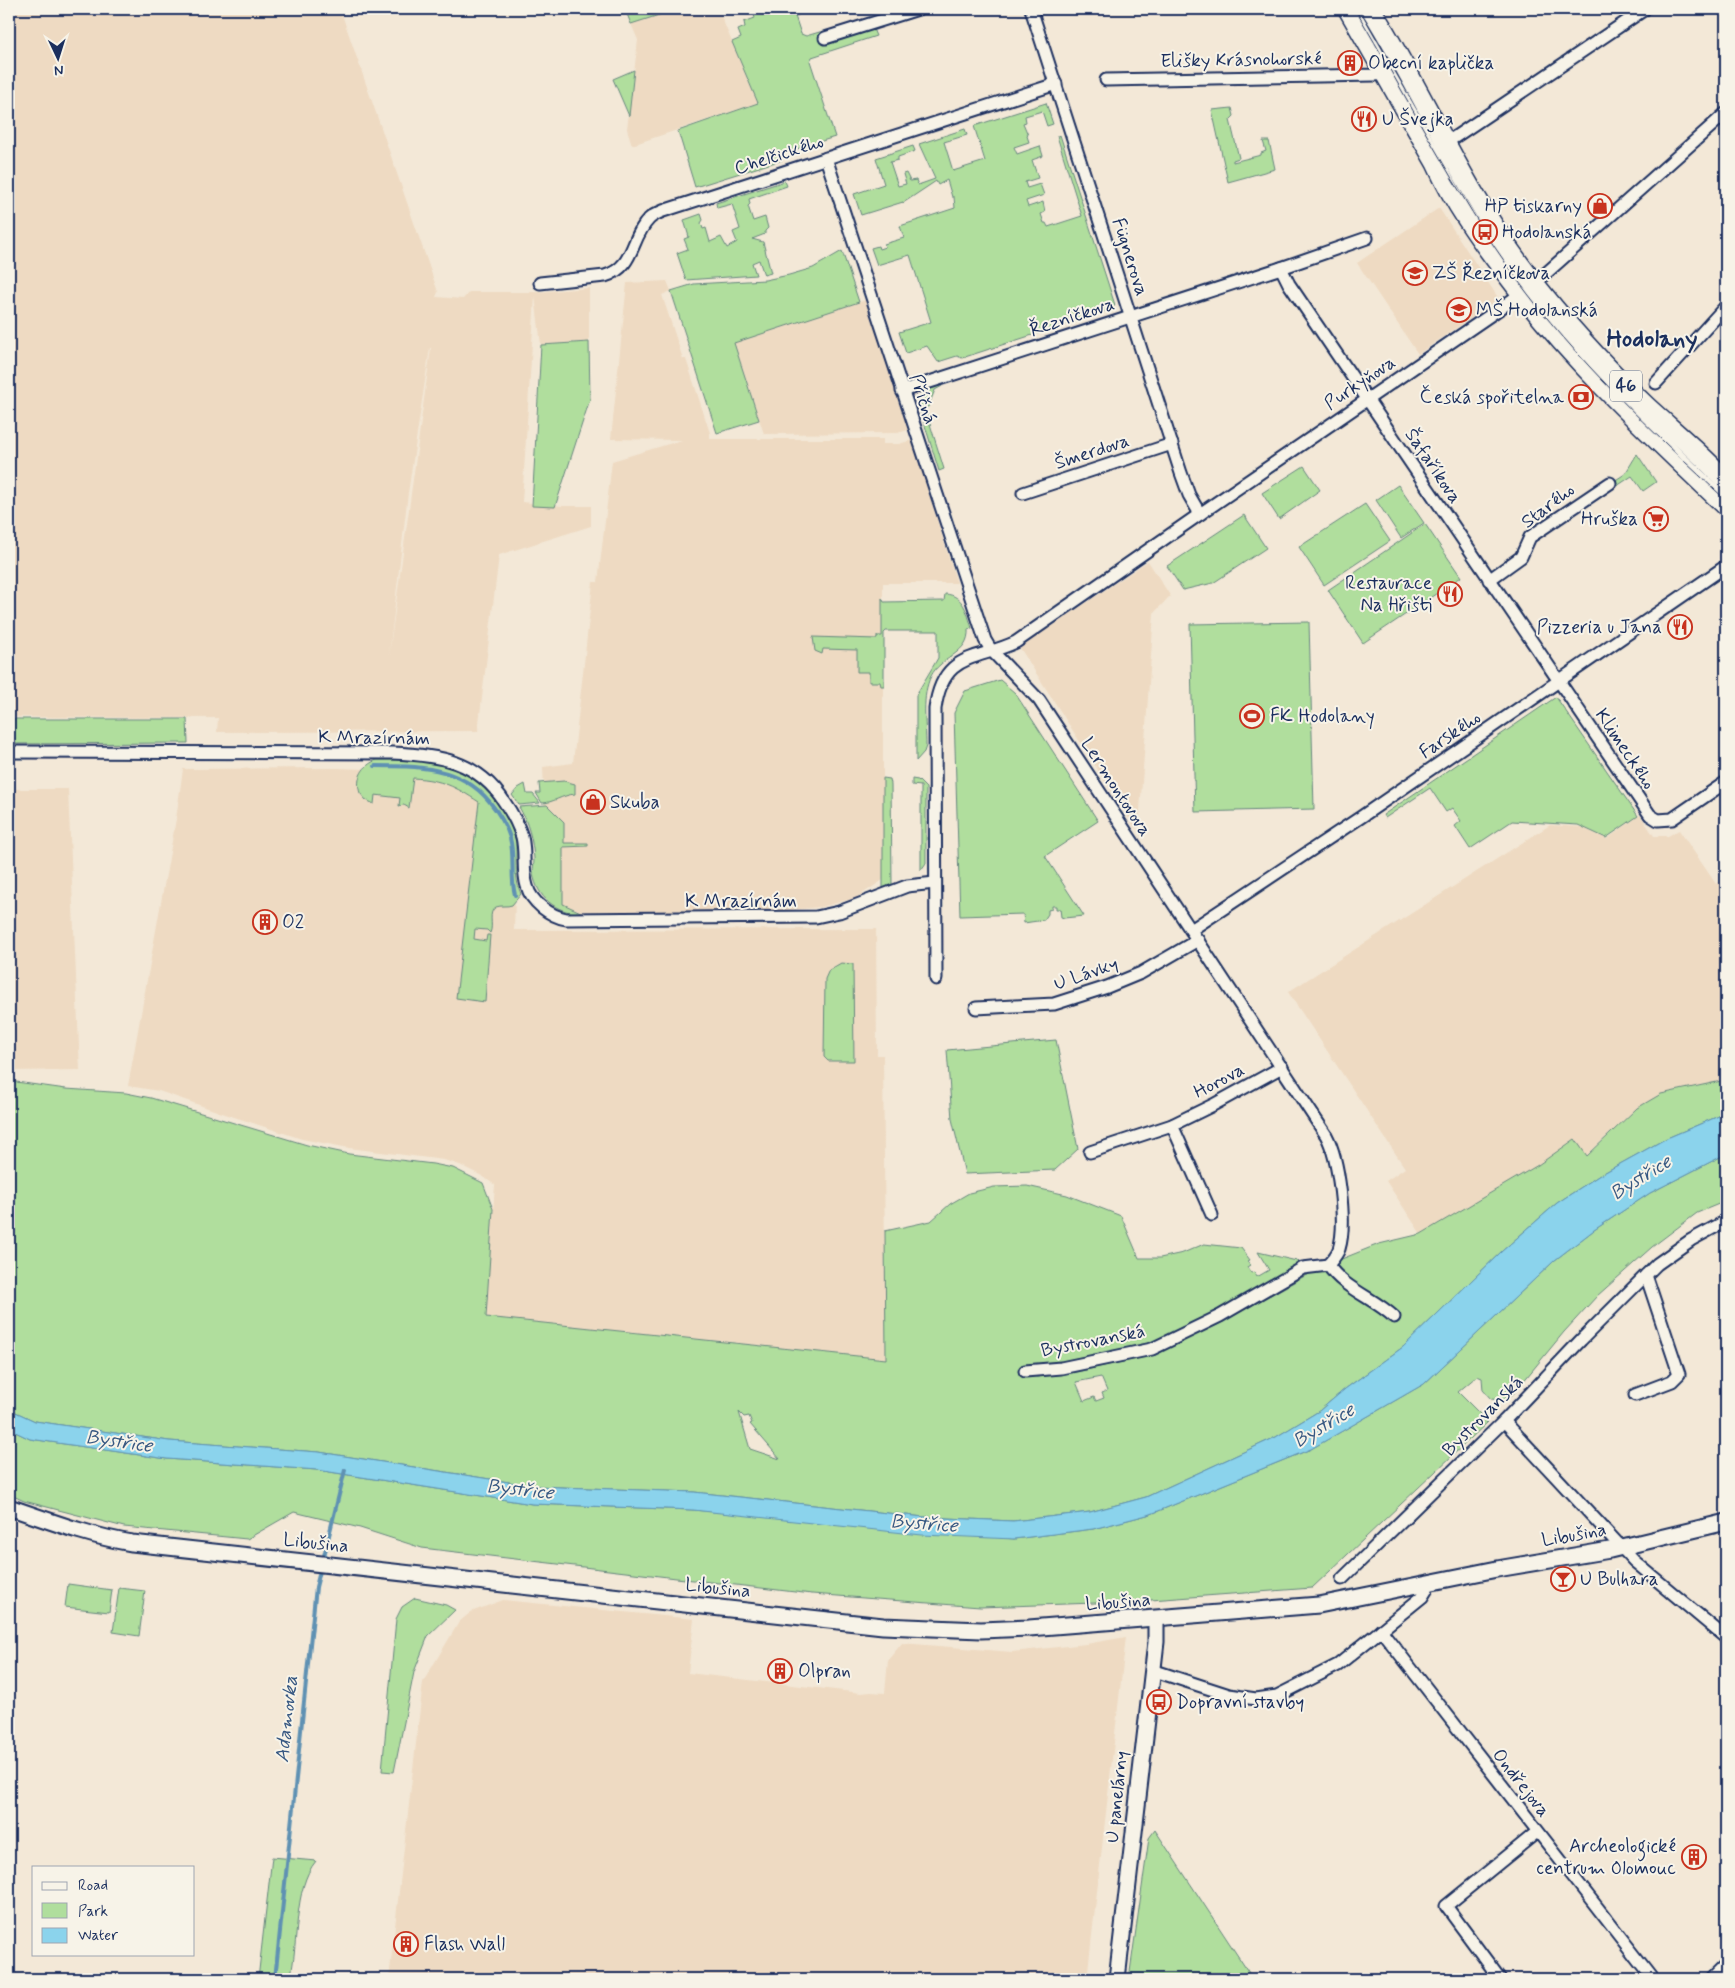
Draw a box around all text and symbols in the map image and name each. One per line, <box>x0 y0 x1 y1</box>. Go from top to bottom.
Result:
north arrow <box>32 32 82 82</box>
street label: Elišky Krásnohorské <box>1160 46 1322 74</box>
building icon: Obecní kaplička <box>1337 50 1363 76</box>
place label: Obecní kaplička <box>1368 51 1494 76</box>
text: N <box>54 61 64 79</box>
restaurant icon: U Švejka <box>1351 106 1377 132</box>
place label: U Švejka <box>1382 107 1454 133</box>
street label: Chelčického <box>731 129 827 181</box>
shop icon: HP tiskarny <box>1587 193 1613 219</box>
place label: HP tiskarny <box>1485 194 1582 219</box>
street label: Fügnerova <box>1105 215 1154 300</box>
bus stop icon: Hodolanská <box>1472 219 1498 245</box>
place label: Hodolanská <box>1502 220 1591 245</box>
school or university icon: ZŠ Řezníčkova <box>1402 260 1428 286</box>
place label: ZŠ Řezníčkova <box>1432 261 1550 286</box>
street label: Řezníčkova <box>1026 291 1118 343</box>
school or university icon: MŠ Hodolanská <box>1446 297 1472 323</box>
place label: MŠ Hodolanská <box>1476 298 1598 323</box>
district label: Hodolany <box>1606 324 1698 355</box>
street label: Purkyňova <box>1319 350 1401 417</box>
street label: Příčná <box>903 371 943 427</box>
road number: 46 <box>1610 371 1642 402</box>
place label: Česká spořitelna <box>1420 384 1565 410</box>
bank icon: Česká spořitelna <box>1568 384 1594 410</box>
street label: Šafaříkova <box>1399 424 1467 508</box>
street label: Šmerdova <box>1052 428 1132 476</box>
street label: Starého <box>1516 477 1580 534</box>
supermarket icon: Hruška <box>1643 506 1669 532</box>
place label: Hruška <box>1581 507 1638 532</box>
place label: Restaurace Na Hřišti <box>1345 571 1432 618</box>
restaurant icon: Restaurace Na Hřišti <box>1437 581 1463 607</box>
restaurant icon: Pizzeria u Jana <box>1667 614 1693 640</box>
place label: Pizzeria u Jana <box>1537 615 1662 640</box>
sports icon: FK Hodolany <box>1239 703 1265 729</box>
place label: FK Hodolany <box>1270 704 1375 730</box>
street label: Klimeckého <box>1589 704 1661 794</box>
street label: Farského <box>1414 705 1486 765</box>
street label: K Mrazírnám <box>318 725 430 751</box>
street label: Lermontovova <box>1075 733 1157 841</box>
shop icon: Skuba <box>580 789 606 815</box>
place label: Skuba <box>610 790 660 815</box>
street label: K Mrazírnám <box>685 889 797 914</box>
building icon: O2 <box>252 909 278 935</box>
place label: O2 <box>282 910 304 935</box>
street label: U Lávky <box>1050 951 1122 997</box>
street label: Horova <box>1189 1057 1249 1105</box>
water label: Bystřice <box>1605 1148 1677 1207</box>
street label: Bystrovanská <box>1039 1319 1147 1363</box>
street label: Bystrovanská <box>1437 1370 1529 1462</box>
water label: Bystřice <box>1288 1397 1361 1455</box>
water label: Bystřice <box>84 1424 155 1460</box>
water label: Bystřice <box>485 1473 556 1507</box>
water label: Bystřice <box>890 1508 959 1540</box>
street label: Libušina <box>1540 1517 1608 1553</box>
street label: Libušina <box>282 1527 350 1559</box>
bar icon: U Bulhara <box>1550 1566 1576 1592</box>
place label: U Bulhara <box>1580 1567 1659 1592</box>
street label: Libušina <box>684 1572 752 1604</box>
street label: Libušina <box>1084 1587 1152 1617</box>
building icon: Olpran <box>767 1658 793 1684</box>
place label: Olpran <box>798 1659 851 1684</box>
water label: Adamovka <box>269 1674 305 1764</box>
bus stop icon: Dopravní stavby <box>1146 1689 1172 1715</box>
place label: Dopravní stavby <box>1176 1690 1304 1715</box>
street label: Ondřejova <box>1486 1743 1556 1823</box>
street label: U panelárny <box>1100 1750 1134 1844</box>
place label: Archeologické centrum Olomouc <box>1536 1834 1676 1881</box>
building icon: Archeologické centrum Olomouc <box>1681 1844 1707 1870</box>
legend <box>32 1866 195 1956</box>
text: Road <box>78 1876 108 1896</box>
text: Park <box>78 1902 108 1922</box>
text: Water <box>78 1926 118 1946</box>
building icon: Flash Wall <box>393 1931 419 1957</box>
place label: Flash Wall <box>424 1932 505 1957</box>

